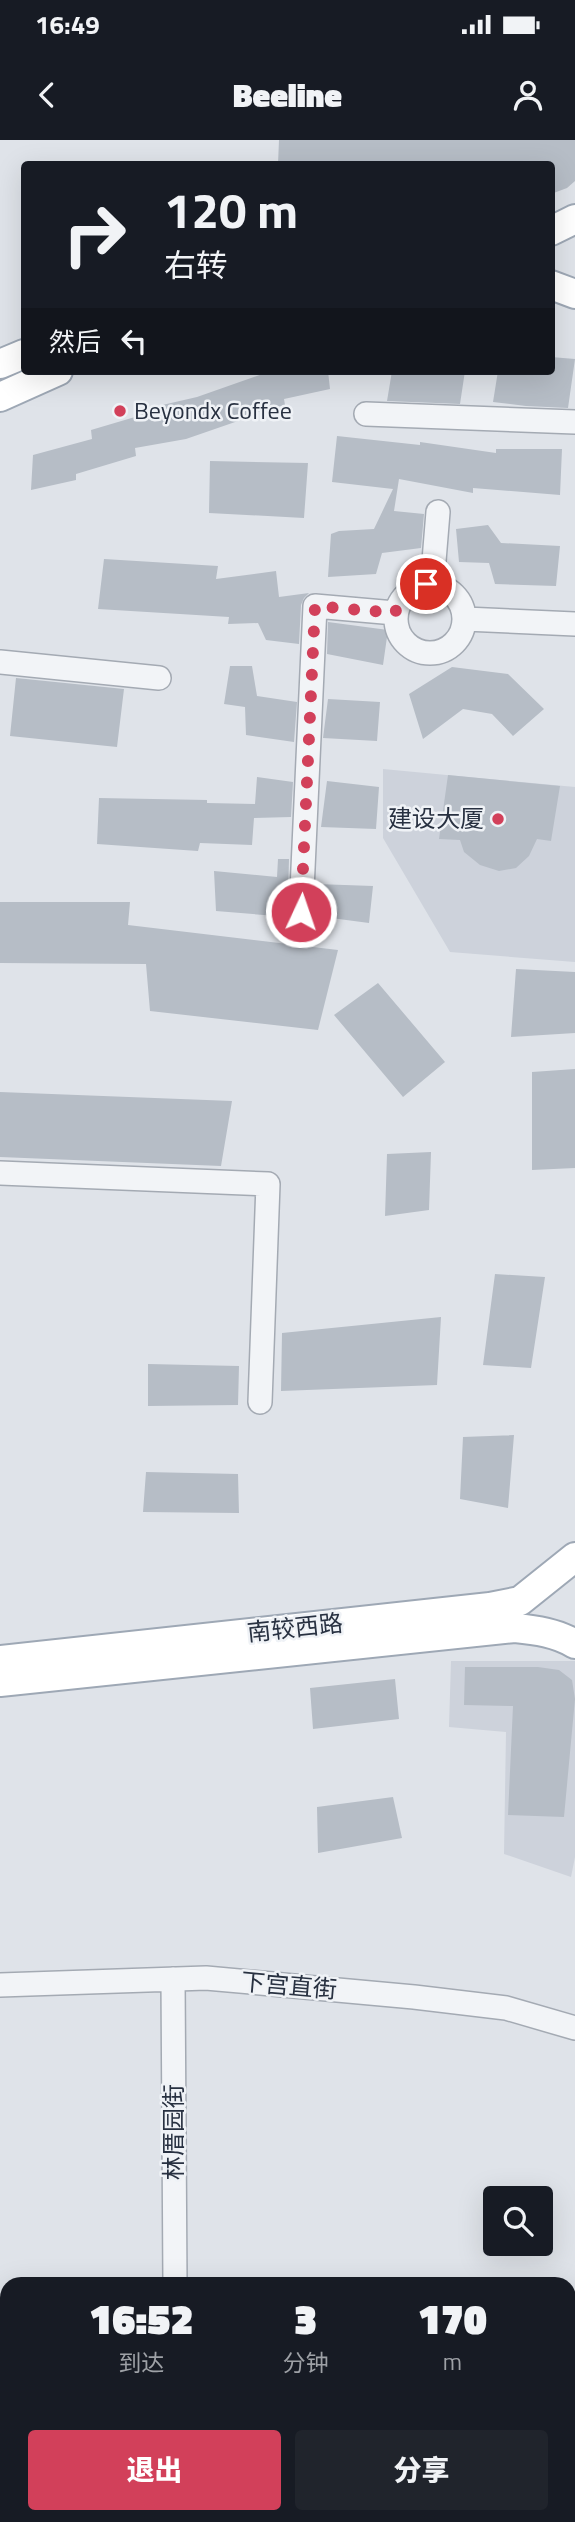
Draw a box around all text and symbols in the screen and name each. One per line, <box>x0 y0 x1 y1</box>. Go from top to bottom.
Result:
text: 16:49 <box>35 5 100 44</box>
text: Beeline <box>233 71 342 119</box>
icon: back <box>28 76 66 114</box>
icon: person <box>509 76 547 114</box>
text: 120 m <box>164 172 298 247</box>
icon: right <box>49 189 140 280</box>
text: 右转 <box>164 241 228 289</box>
text: 然后 <box>49 322 101 361</box>
icon: left <box>115 322 153 360</box>
place label: Beyondx Coffee <box>134 392 292 428</box>
marker: Beyondx Coffee <box>112 403 128 419</box>
pin <box>396 554 456 614</box>
icon: arrive <box>407 565 445 603</box>
place label: 建设大厦 <box>388 800 484 836</box>
marker: 建设大厦 <box>490 811 506 827</box>
position arrow <box>264 875 338 949</box>
street label: 南较西路 <box>245 1604 345 1650</box>
street label: 下宫直街 <box>240 1963 338 2007</box>
street label: 林厝园街 <box>155 2084 191 2180</box>
map controls <box>483 2186 553 2256</box>
button: search <box>483 2186 553 2256</box>
text: 16:52 <box>89 2286 194 2350</box>
text: 3 <box>294 2286 317 2350</box>
text: 170 <box>418 2286 487 2350</box>
text: m <box>443 2344 462 2379</box>
text: 到达 <box>118 2345 164 2380</box>
text: 分钟 <box>283 2345 329 2380</box>
button: 退出 <box>28 2430 281 2510</box>
button: 分享 <box>295 2430 548 2510</box>

